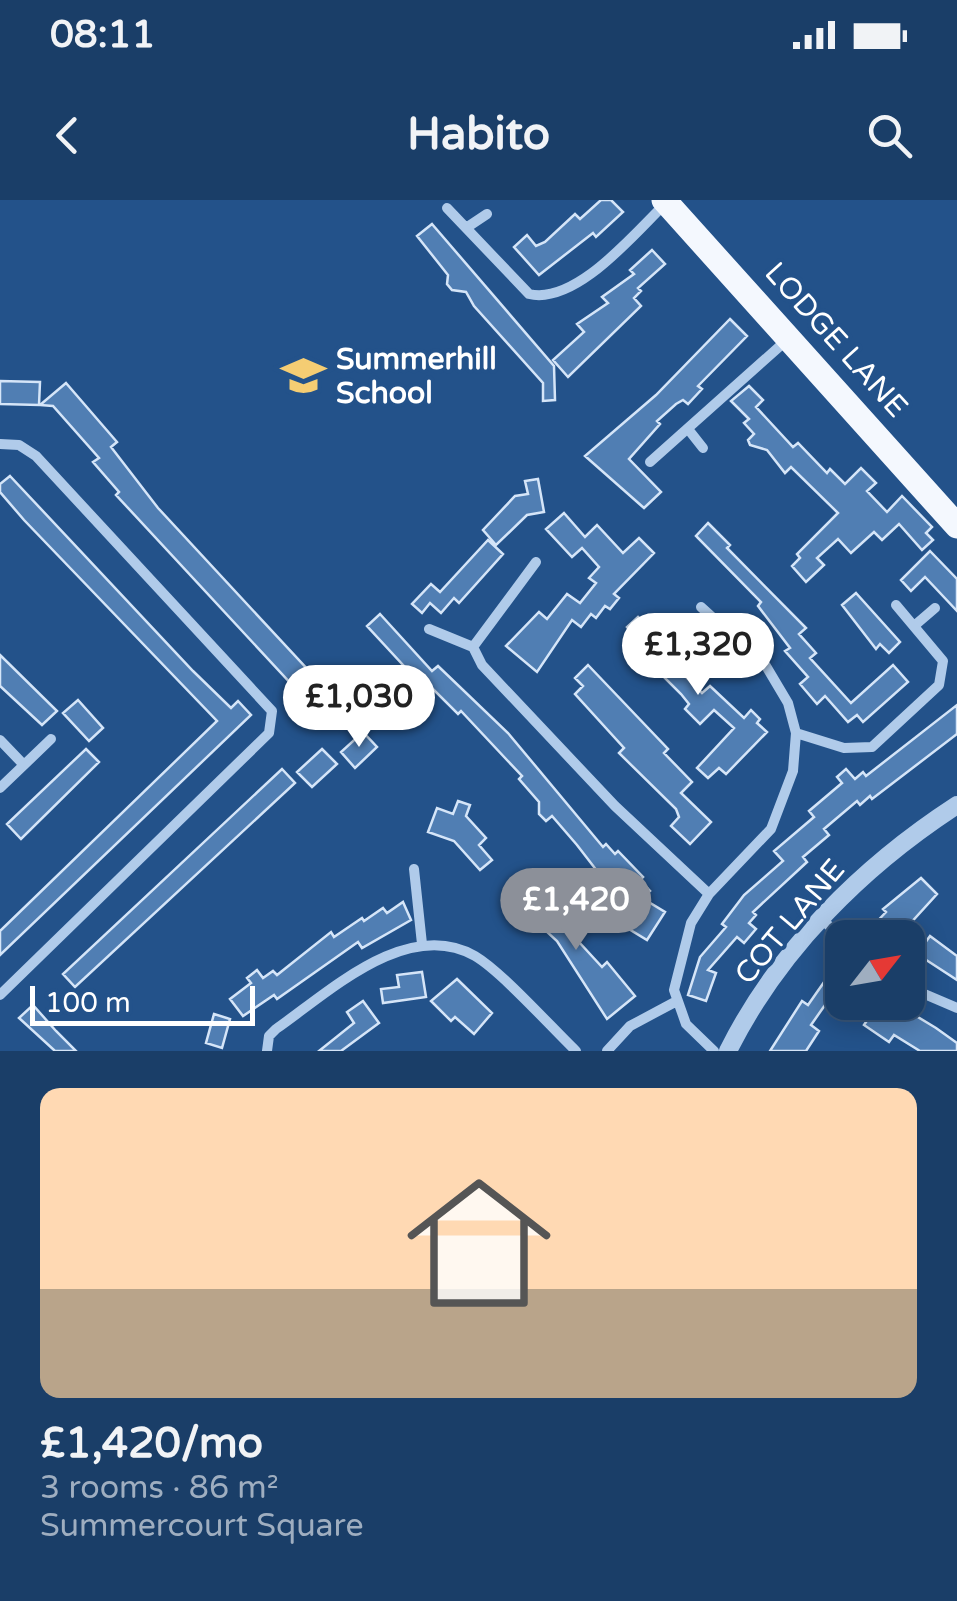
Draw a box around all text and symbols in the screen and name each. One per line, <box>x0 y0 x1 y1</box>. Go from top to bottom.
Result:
text: 08:11 <box>50 12 155 58</box>
icon: back <box>40 108 95 163</box>
text: Habito <box>407 108 550 162</box>
icon: search <box>862 108 917 163</box>
street label: LODGE LANE <box>757 255 915 425</box>
place label: Summerhill School <box>336 341 497 412</box>
school or university icon: Summerhill School <box>279 352 327 400</box>
pin: £1,320 <box>617 613 779 698</box>
text: £1,320 <box>644 626 752 664</box>
pin: £1,030 <box>278 665 440 750</box>
text: £1,030 <box>305 678 413 716</box>
street label: COT LANE <box>727 852 853 992</box>
pin: £1,420 <box>495 868 657 953</box>
text: £1,420 <box>522 881 630 919</box>
north arrow <box>825 920 925 1020</box>
map controls <box>825 920 925 1020</box>
scale bar <box>30 981 255 1026</box>
text: 100 m <box>45 986 131 1020</box>
icon: home <box>389 1153 569 1333</box>
text: £1,420/mo <box>40 1418 263 1469</box>
text: 3 rooms · 86 m² <box>40 1469 279 1507</box>
text: Summercourt Square <box>40 1507 364 1545</box>

